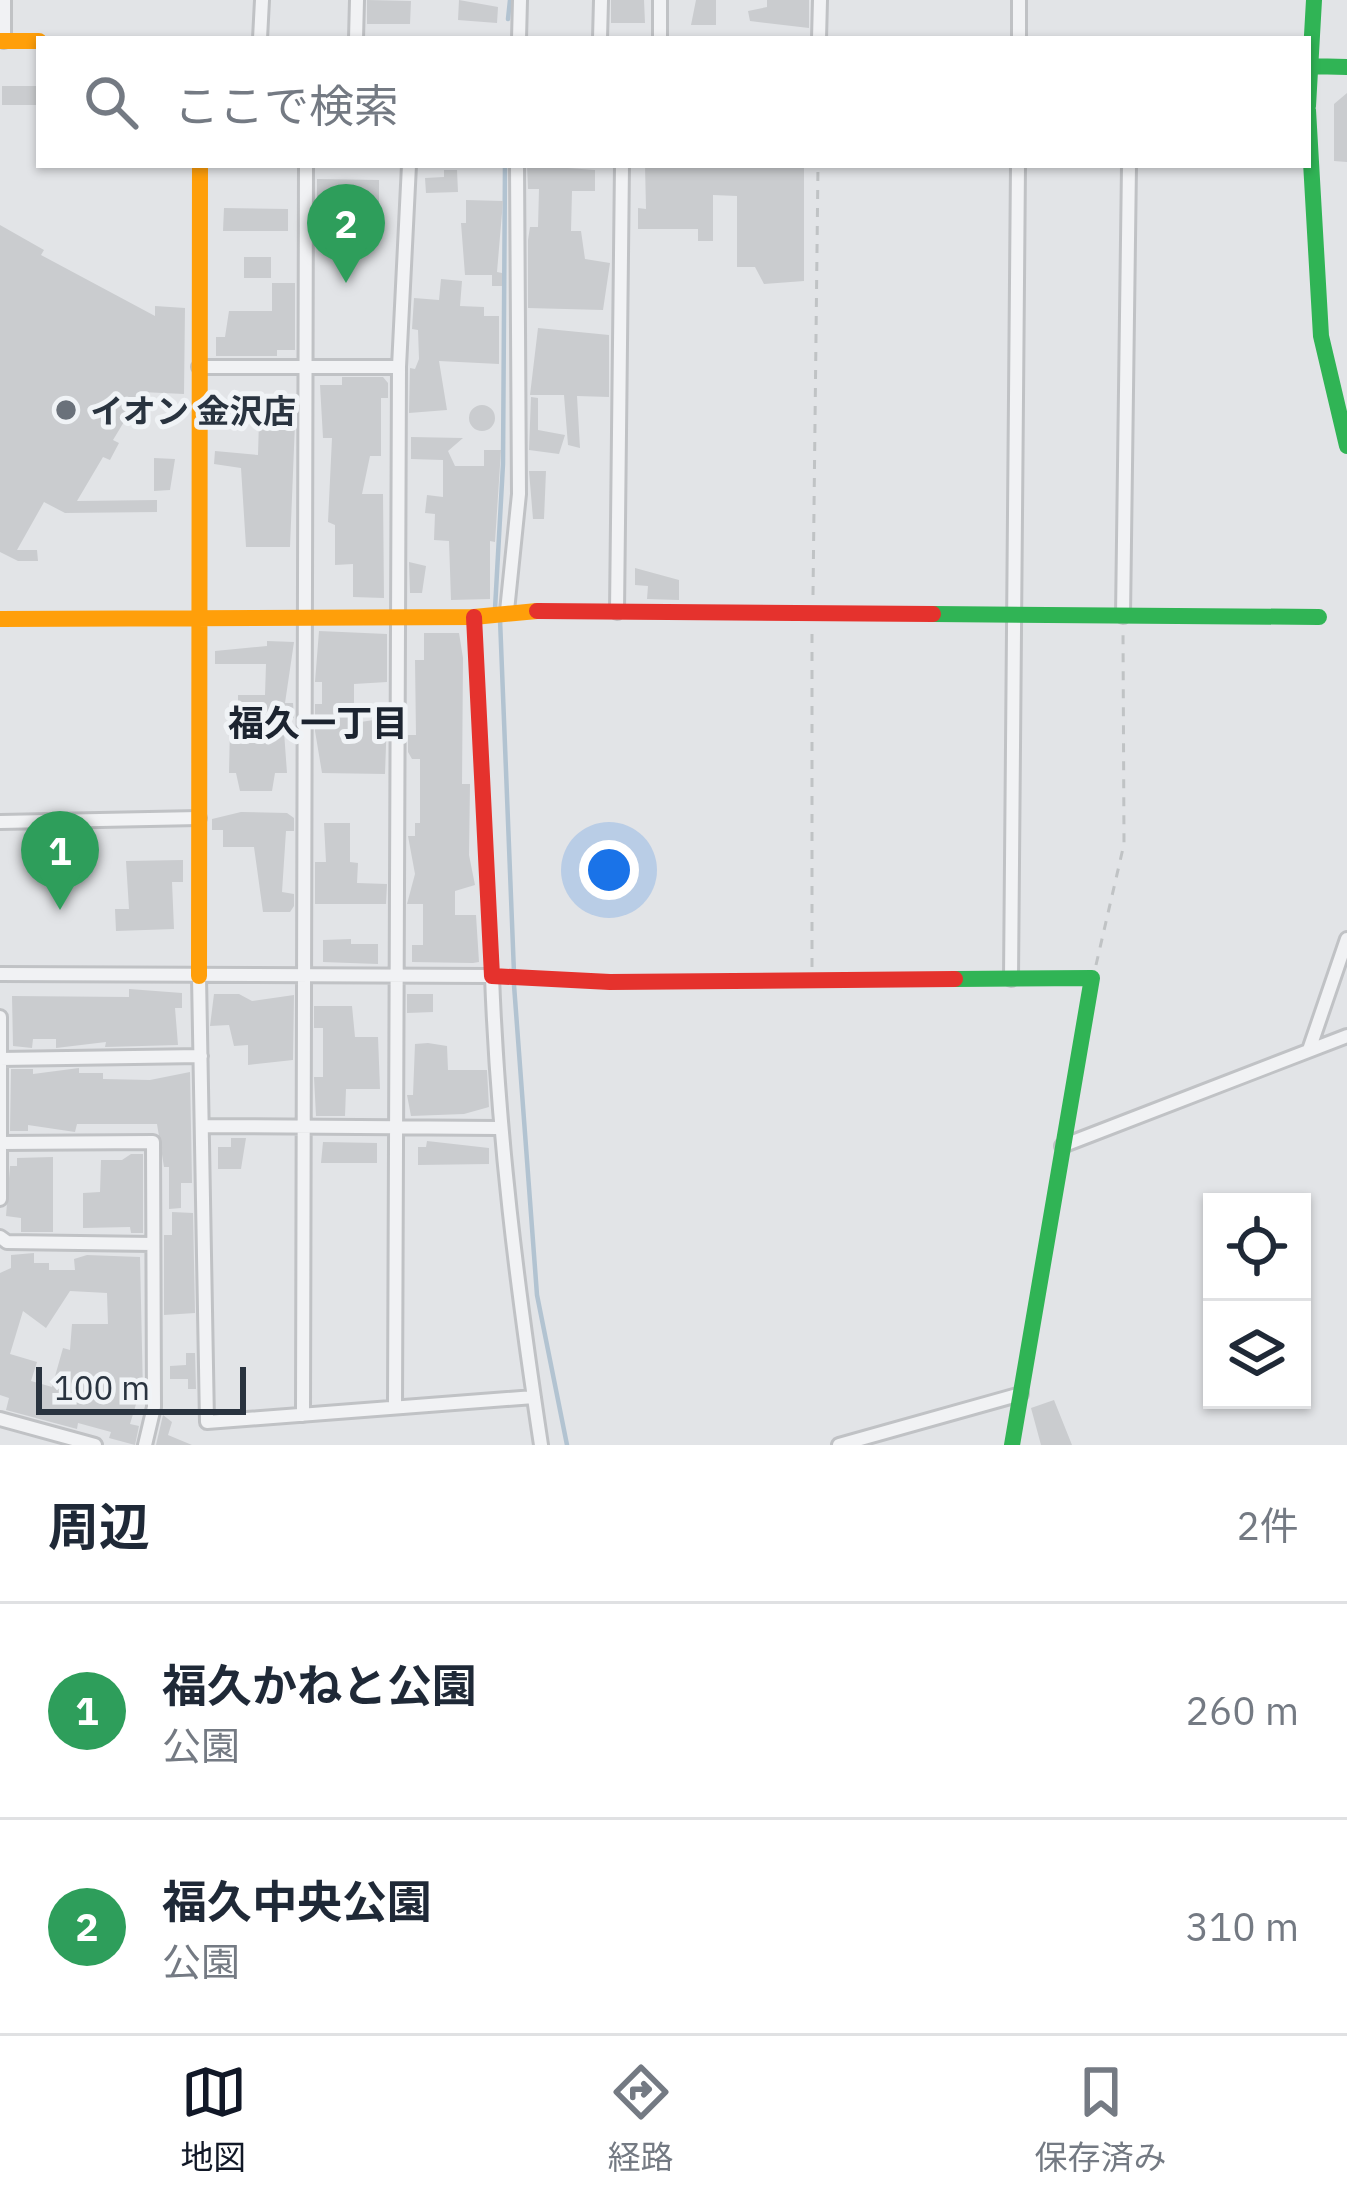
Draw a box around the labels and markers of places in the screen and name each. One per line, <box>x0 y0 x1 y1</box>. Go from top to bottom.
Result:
pin: 2 <box>307 184 385 283</box>
place label: イオン 金沢店 <box>90 389 296 432</box>
marker: イオン 金沢店 <box>53 397 79 423</box>
pin: 1 <box>21 811 99 910</box>

